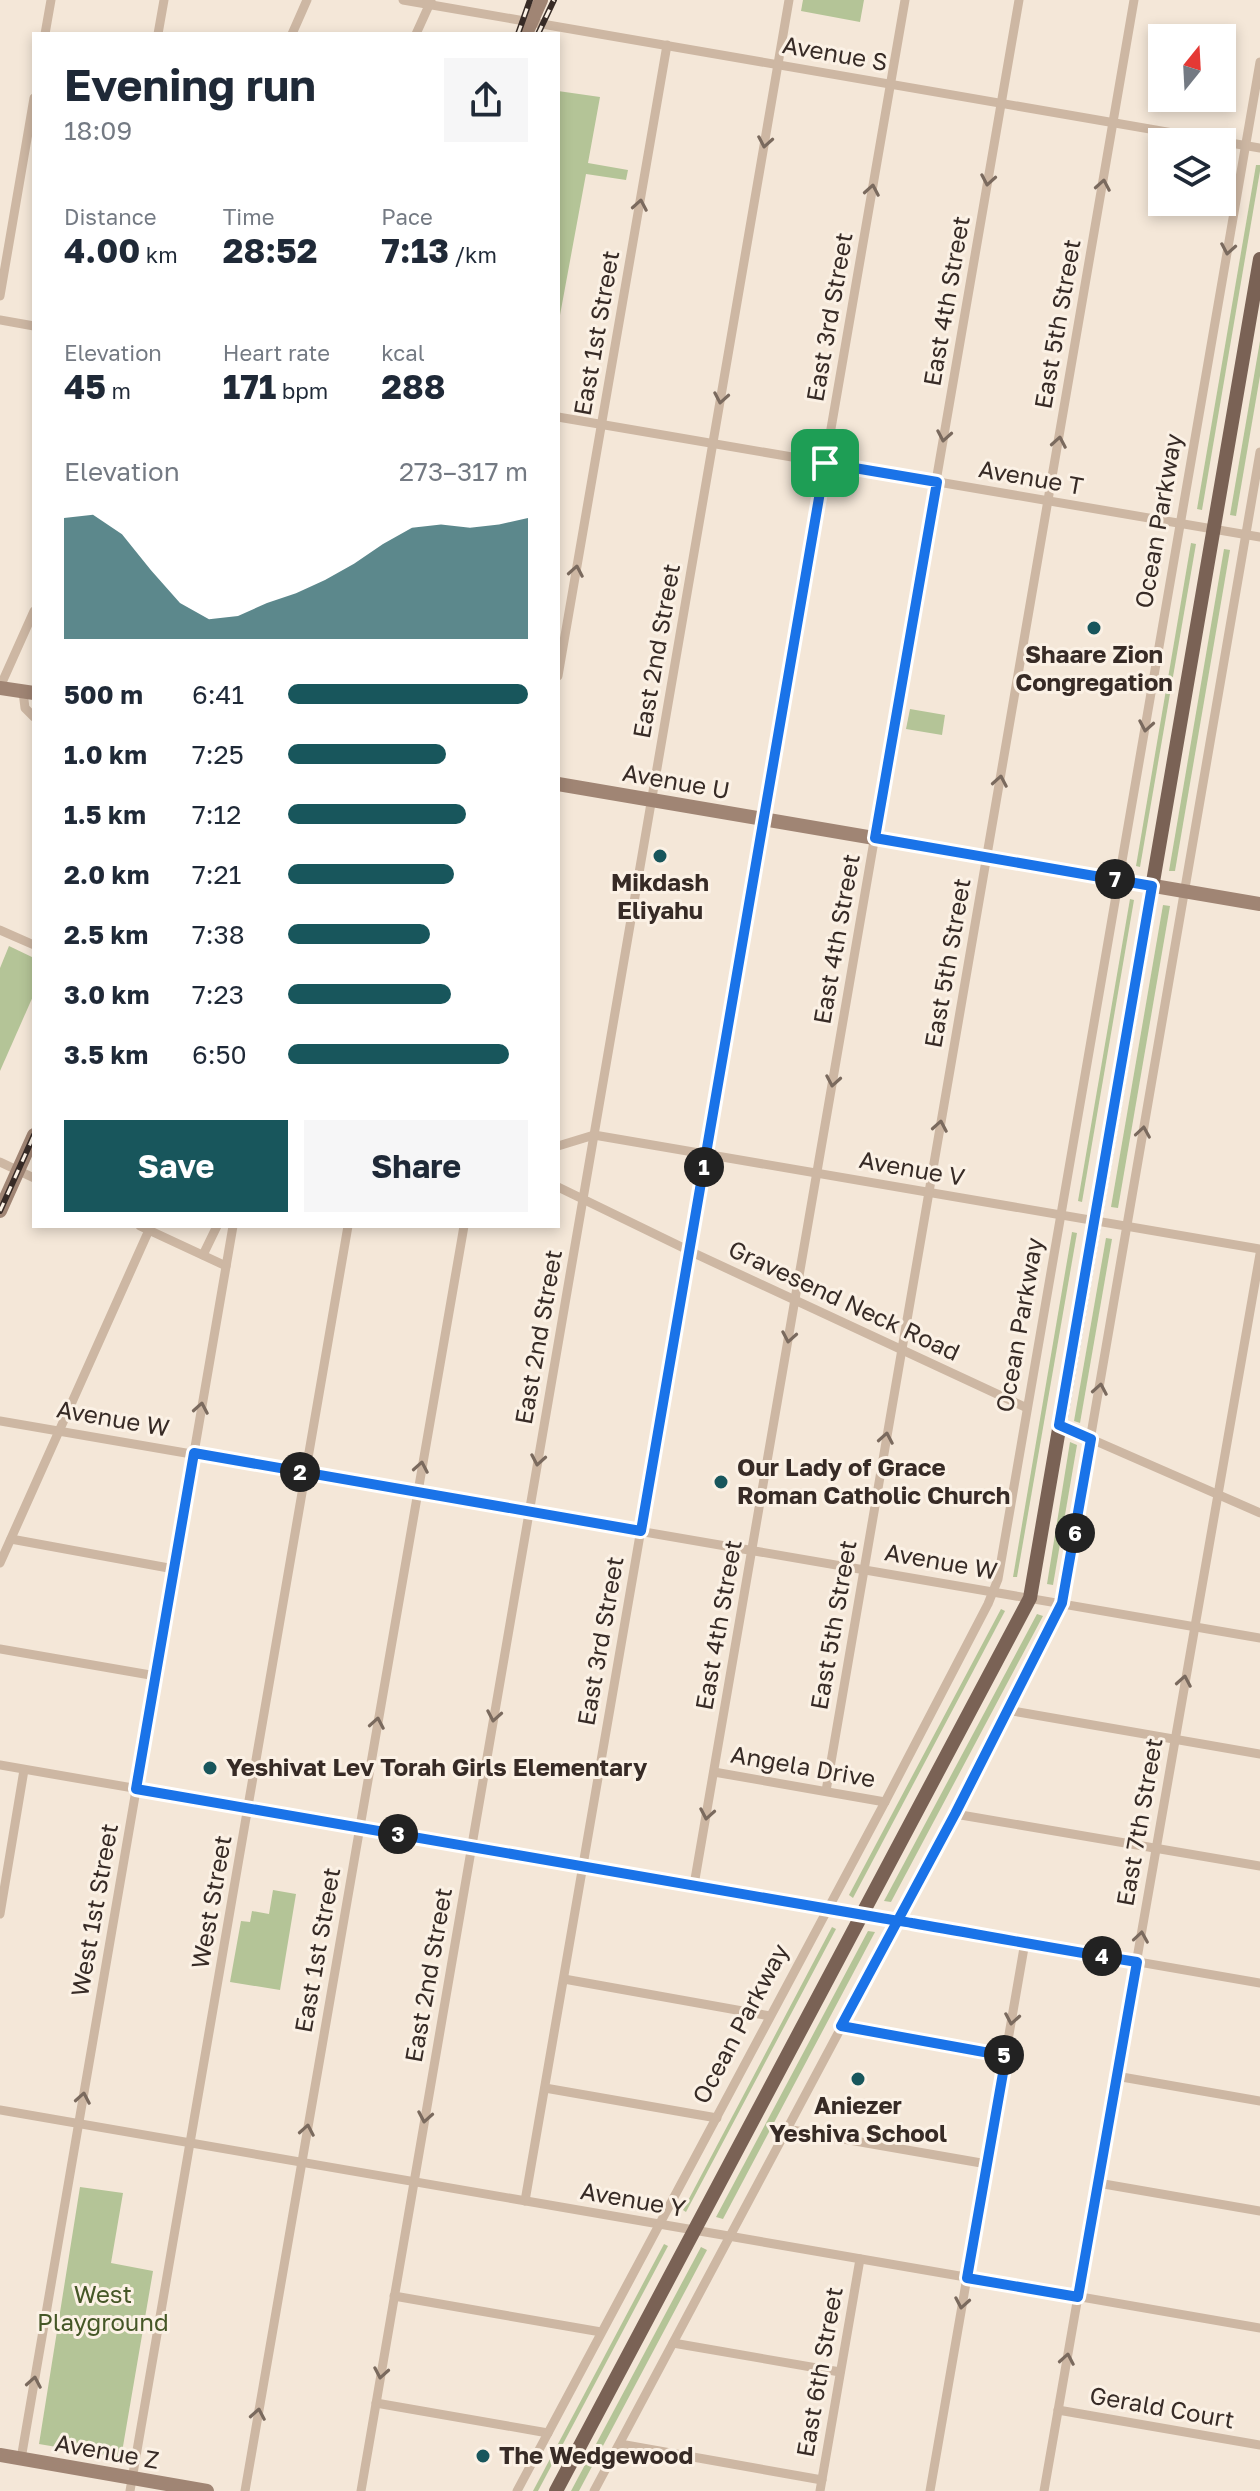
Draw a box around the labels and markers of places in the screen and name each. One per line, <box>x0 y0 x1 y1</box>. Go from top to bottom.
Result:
pin <box>791 429 859 497</box>
marker: Shaare Zion Congregation <box>1085 619 1103 637</box>
place label: Shaare Zion Congregation <box>1015 639 1173 696</box>
marker: Mikdash Eliyahu <box>651 847 669 865</box>
pin: 7 <box>1095 859 1135 899</box>
place label: Mikdash Eliyahu <box>611 867 709 924</box>
pin: 1 <box>684 1147 724 1187</box>
pin: 2 <box>280 1452 320 1492</box>
place label: Our Lady of Grace Roman Catholic Church <box>737 1452 1010 1509</box>
marker: Our Lady of Grace Roman Catholic Church <box>712 1473 730 1491</box>
pin: 6 <box>1055 1513 1095 1553</box>
place label: Yeshivat Lev Torah Girls Elementary <box>226 1752 648 1781</box>
marker: Yeshivat Lev Torah Girls Elementary <box>201 1759 219 1777</box>
pin: 3 <box>378 1814 418 1854</box>
pin: 4 <box>1082 1936 1122 1976</box>
pin: 5 <box>984 2035 1024 2075</box>
marker: Aniezer Yeshiva School <box>849 2070 867 2088</box>
place label: Aniezer Yeshiva School <box>769 2090 947 2147</box>
place label: The Wedgewood <box>499 2440 693 2469</box>
marker: The Wedgewood <box>474 2447 492 2465</box>

